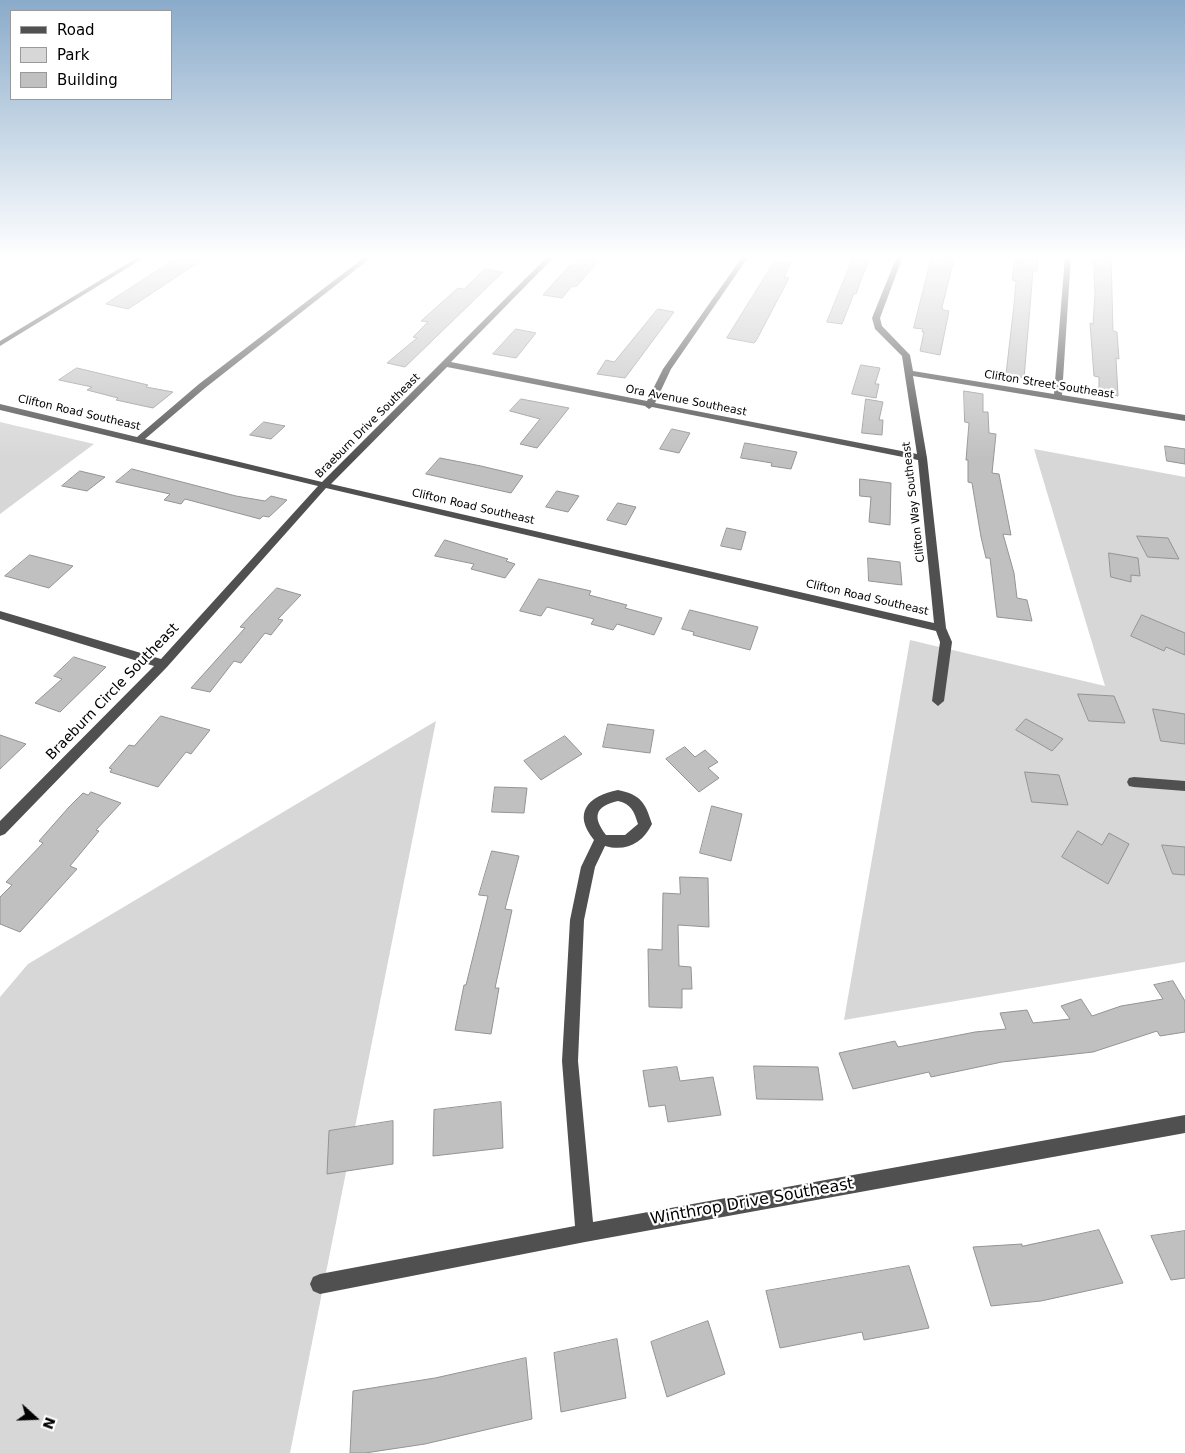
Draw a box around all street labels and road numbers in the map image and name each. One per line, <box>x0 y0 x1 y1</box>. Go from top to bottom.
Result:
street label: Clifton Street Southeast <box>983 368 1115 402</box>
street label: Braeburn Drive Southeast <box>313 371 423 481</box>
street label: Ora Avenue Southeast <box>624 383 748 419</box>
street label: Clifton Road Southeast <box>16 392 142 434</box>
street label: Clifton Way Southeast <box>900 441 928 563</box>
street label: Clifton Road Southeast <box>410 486 536 528</box>
street label: Clifton Road Southeast <box>804 577 930 619</box>
street label: Braeburn Circle Southeast <box>43 620 183 764</box>
street label: Winthrop Drive Southeast <box>649 1175 855 1229</box>

